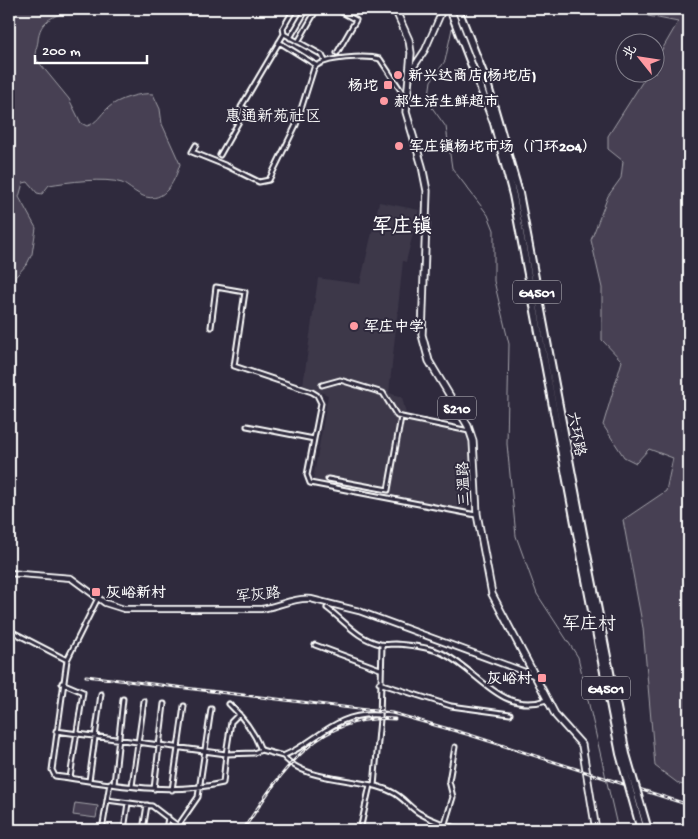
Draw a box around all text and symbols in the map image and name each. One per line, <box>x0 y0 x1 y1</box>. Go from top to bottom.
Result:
scale bar <box>35 32 148 64</box>
north arrow <box>616 32 666 82</box>
text: 北 <box>620 42 642 63</box>
text: 200 m <box>42 43 81 61</box>
place label: 新兴达商店(杨坨店) <box>408 67 537 86</box>
marker: 新兴达商店(杨坨店) <box>392 69 404 81</box>
place label: 杨坨 <box>348 78 378 96</box>
marker: 杨坨 <box>382 79 394 91</box>
place label: 郝生活生鲜超市 <box>394 94 499 112</box>
marker: 郝生活生鲜超市 <box>378 95 390 107</box>
district label: 惠通新苑社区 <box>225 107 321 128</box>
place label: 军庄镇杨坨市场（门环204） <box>409 138 597 157</box>
marker: 军庄镇杨坨市场（门环204） <box>393 140 405 152</box>
district label: 军庄镇 <box>372 215 432 240</box>
road number: G4501 <box>513 280 561 304</box>
place label: 军庄中学 <box>364 319 424 337</box>
marker: 军庄中学 <box>348 320 360 332</box>
road number: S210 <box>438 396 476 419</box>
street label: 六环路 <box>562 411 588 458</box>
street label: 三温路 <box>455 461 475 507</box>
place label: 灰峪新村 <box>106 584 166 603</box>
street label: 军灰路 <box>235 585 282 607</box>
marker: 灰峪新村 <box>90 586 102 598</box>
district label: 军庄村 <box>562 614 616 636</box>
place label: 灰峪村 <box>487 670 532 689</box>
marker: 灰峪村 <box>536 672 548 684</box>
road number: G4501 <box>582 676 630 700</box>

